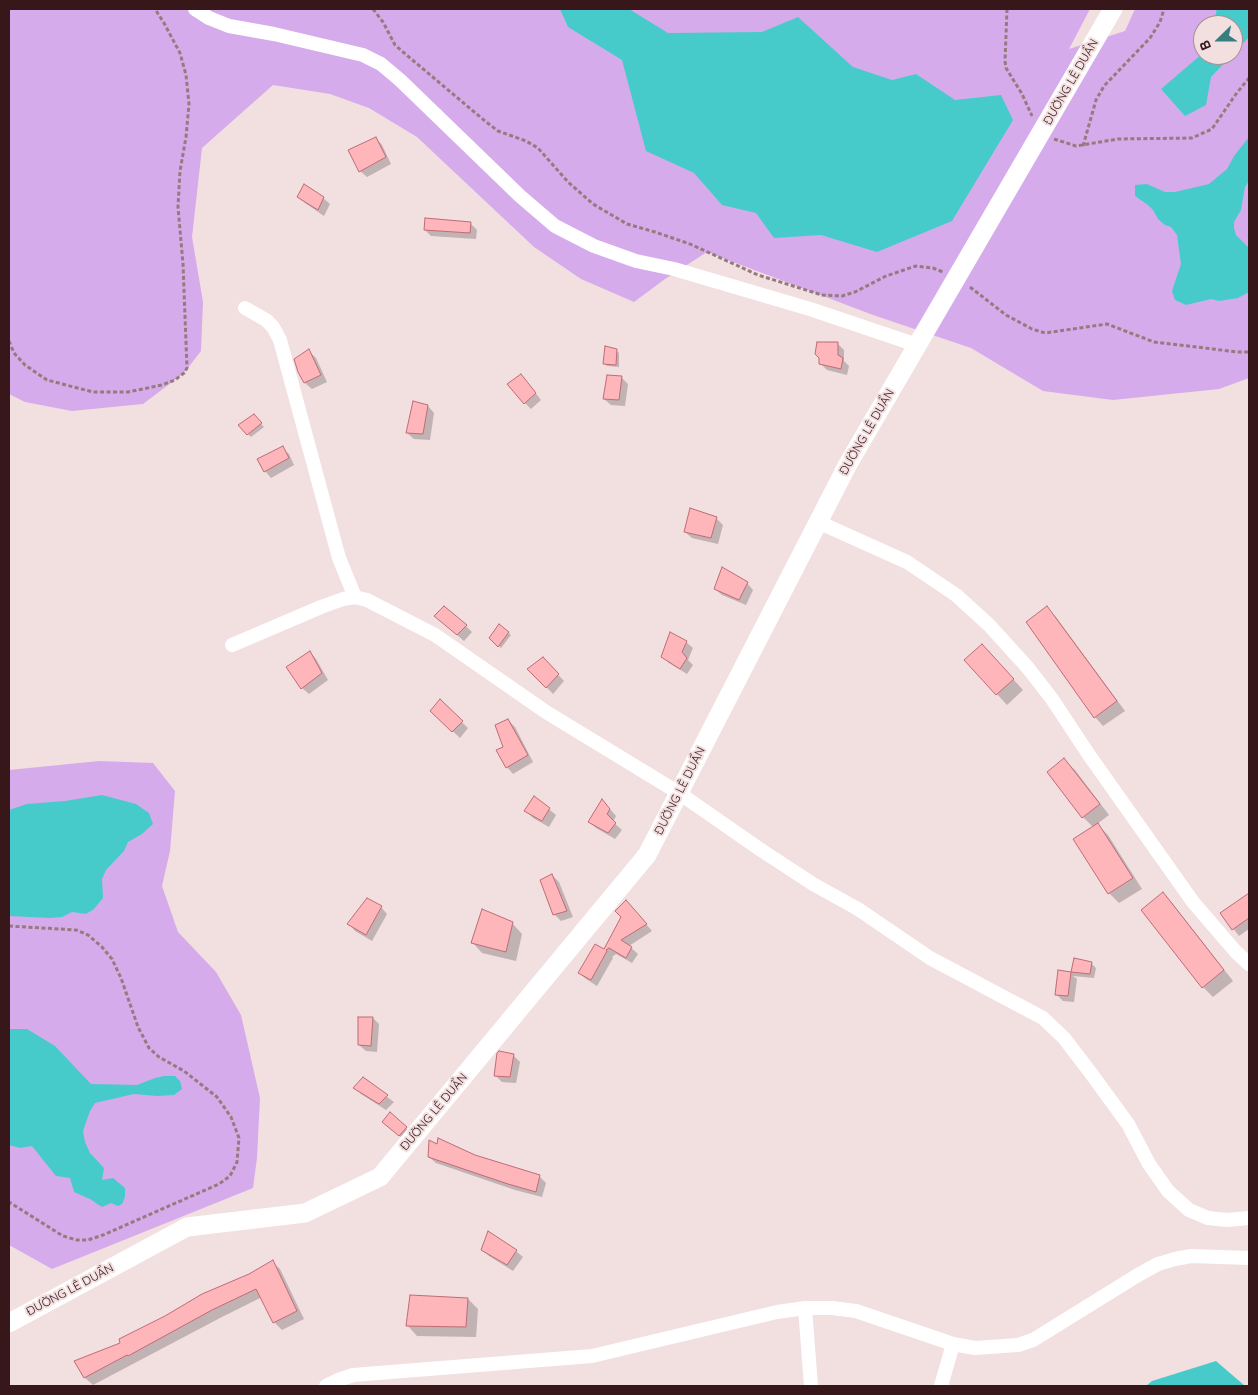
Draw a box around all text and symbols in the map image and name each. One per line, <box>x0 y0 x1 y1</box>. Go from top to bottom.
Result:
north arrow <box>1193 15 1243 65</box>
street label: ĐƯỜNG LÊ DUẨN <box>1041 36 1101 128</box>
text: B <box>1195 38 1215 53</box>
street label: ĐƯỜNG LÊ DUẨN <box>837 386 897 478</box>
street label: ĐƯỜNG LÊ DUẨN <box>652 745 708 837</box>
street label: ĐƯỜNG LÊ DUẨN <box>397 1070 471 1154</box>
street label: ĐƯỜNG LÊ DUẨN <box>24 1261 116 1319</box>

